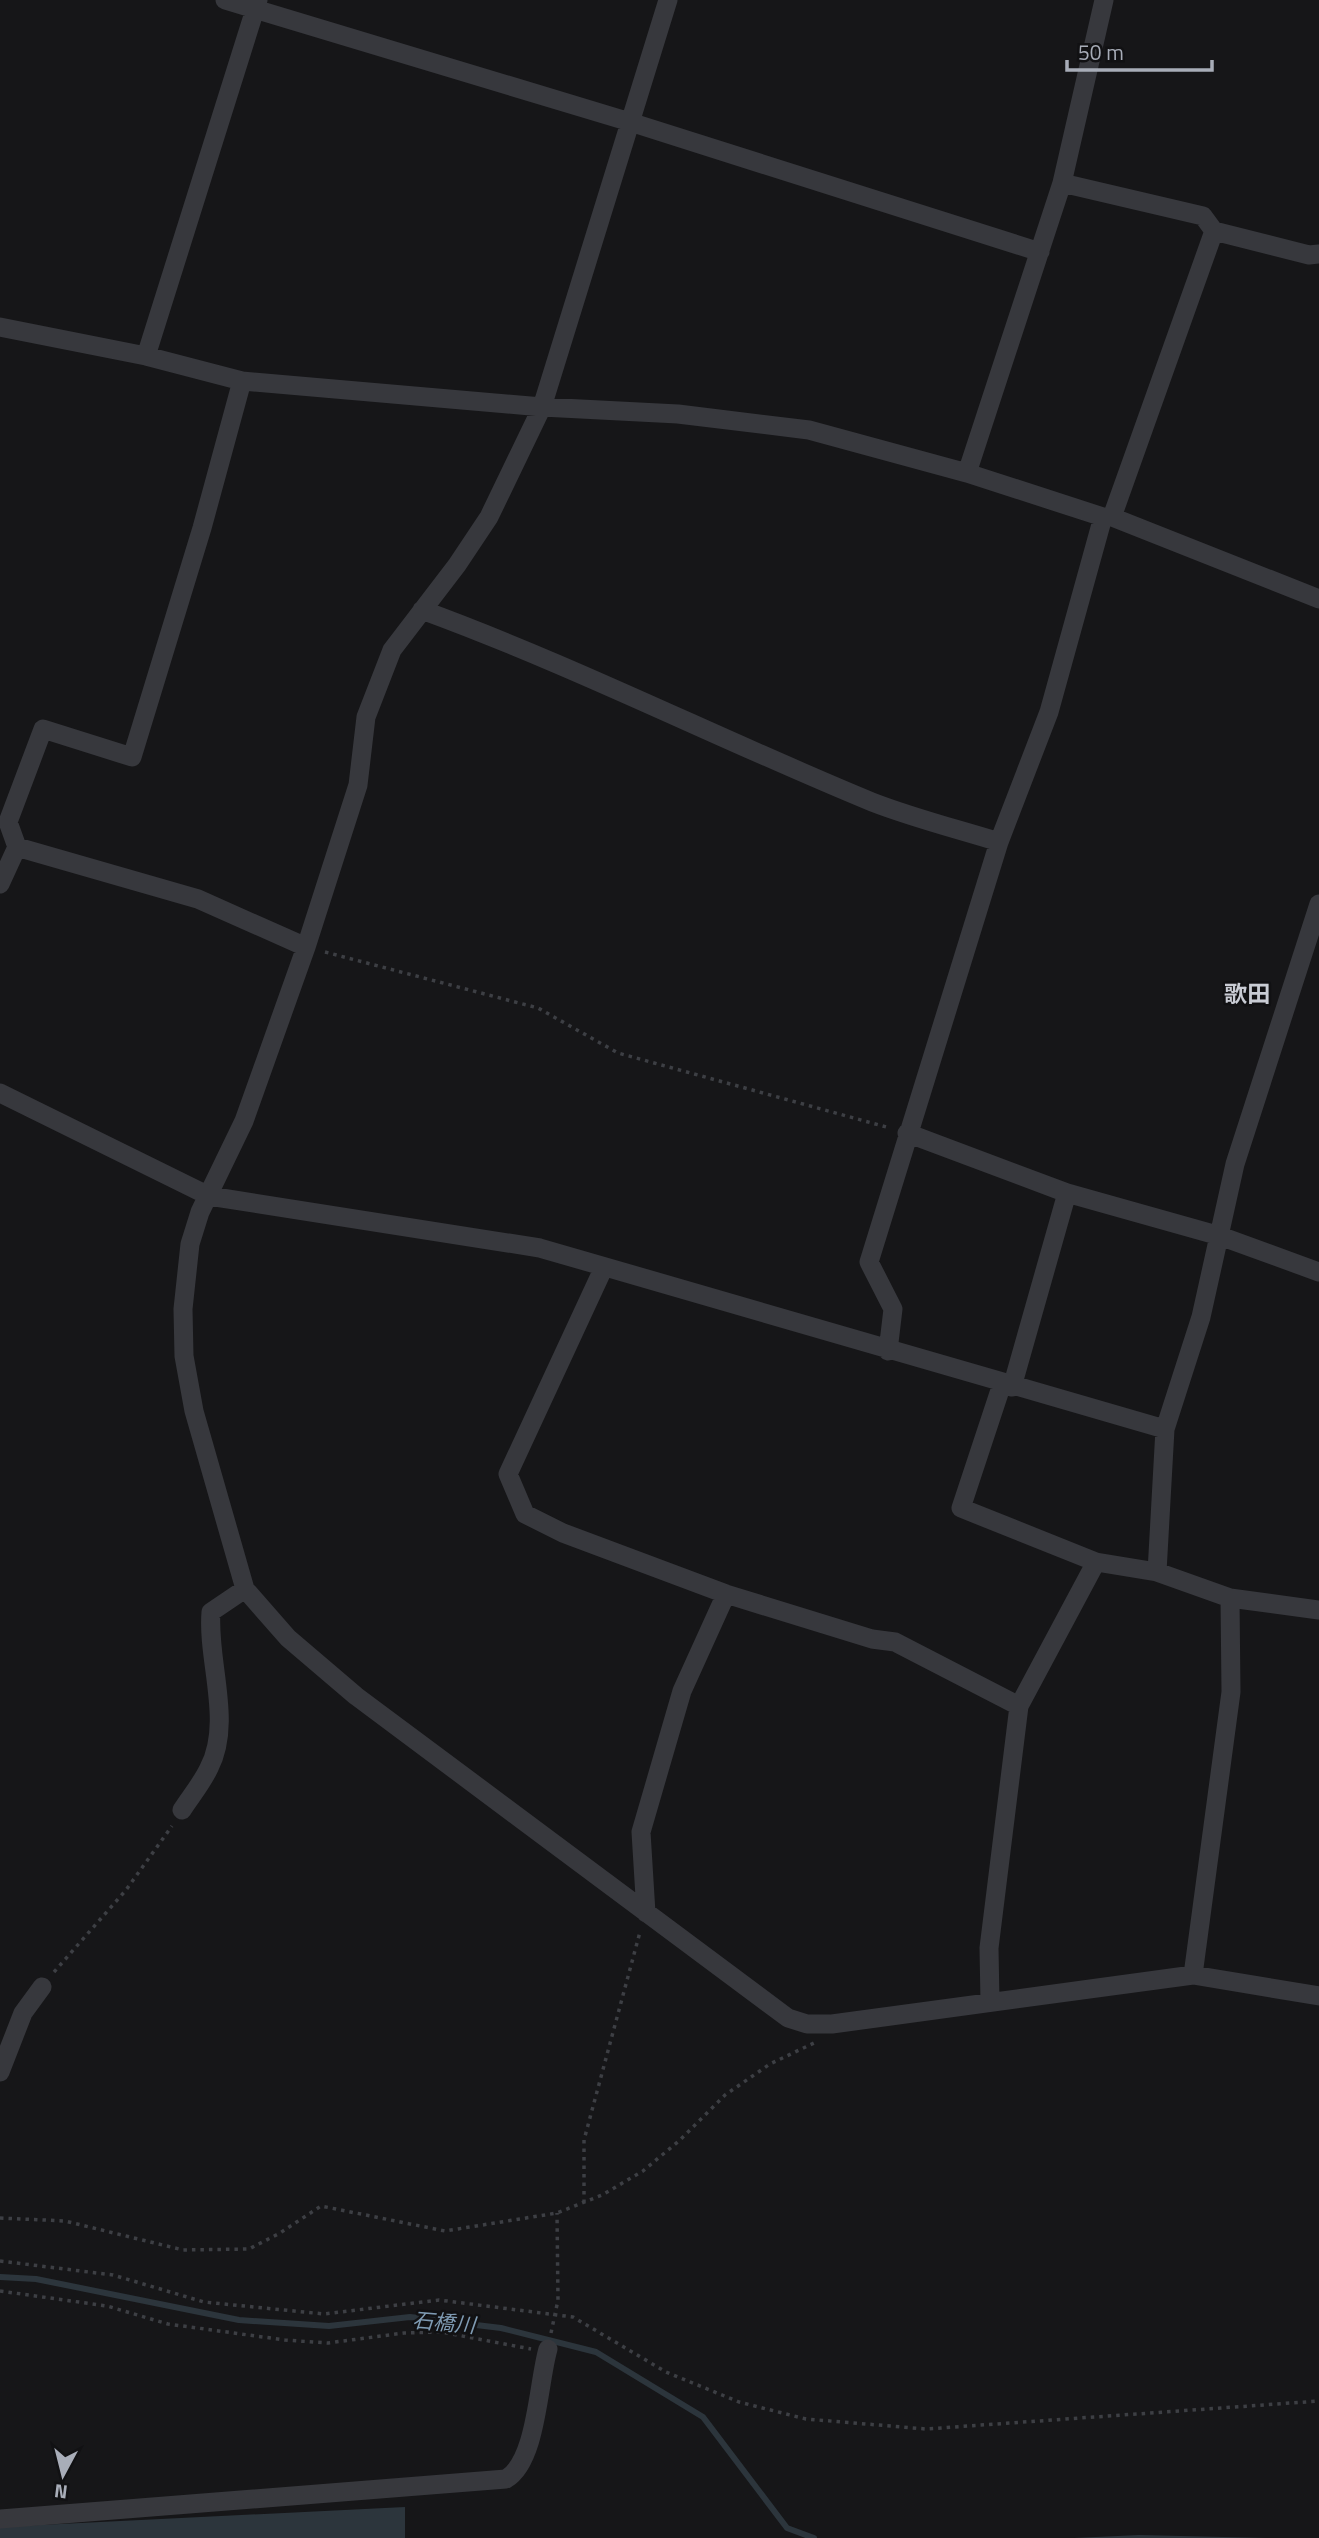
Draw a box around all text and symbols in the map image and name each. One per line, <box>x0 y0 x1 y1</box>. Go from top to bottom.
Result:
scale bar <box>1067 28 1212 72</box>
text: 50 m <box>1078 36 1124 68</box>
district label: 歌田 <box>1224 976 1270 1011</box>
water label: 石橋川 <box>411 2303 479 2341</box>
north arrow <box>28 2440 98 2510</box>
text: N <box>53 2477 69 2508</box>

